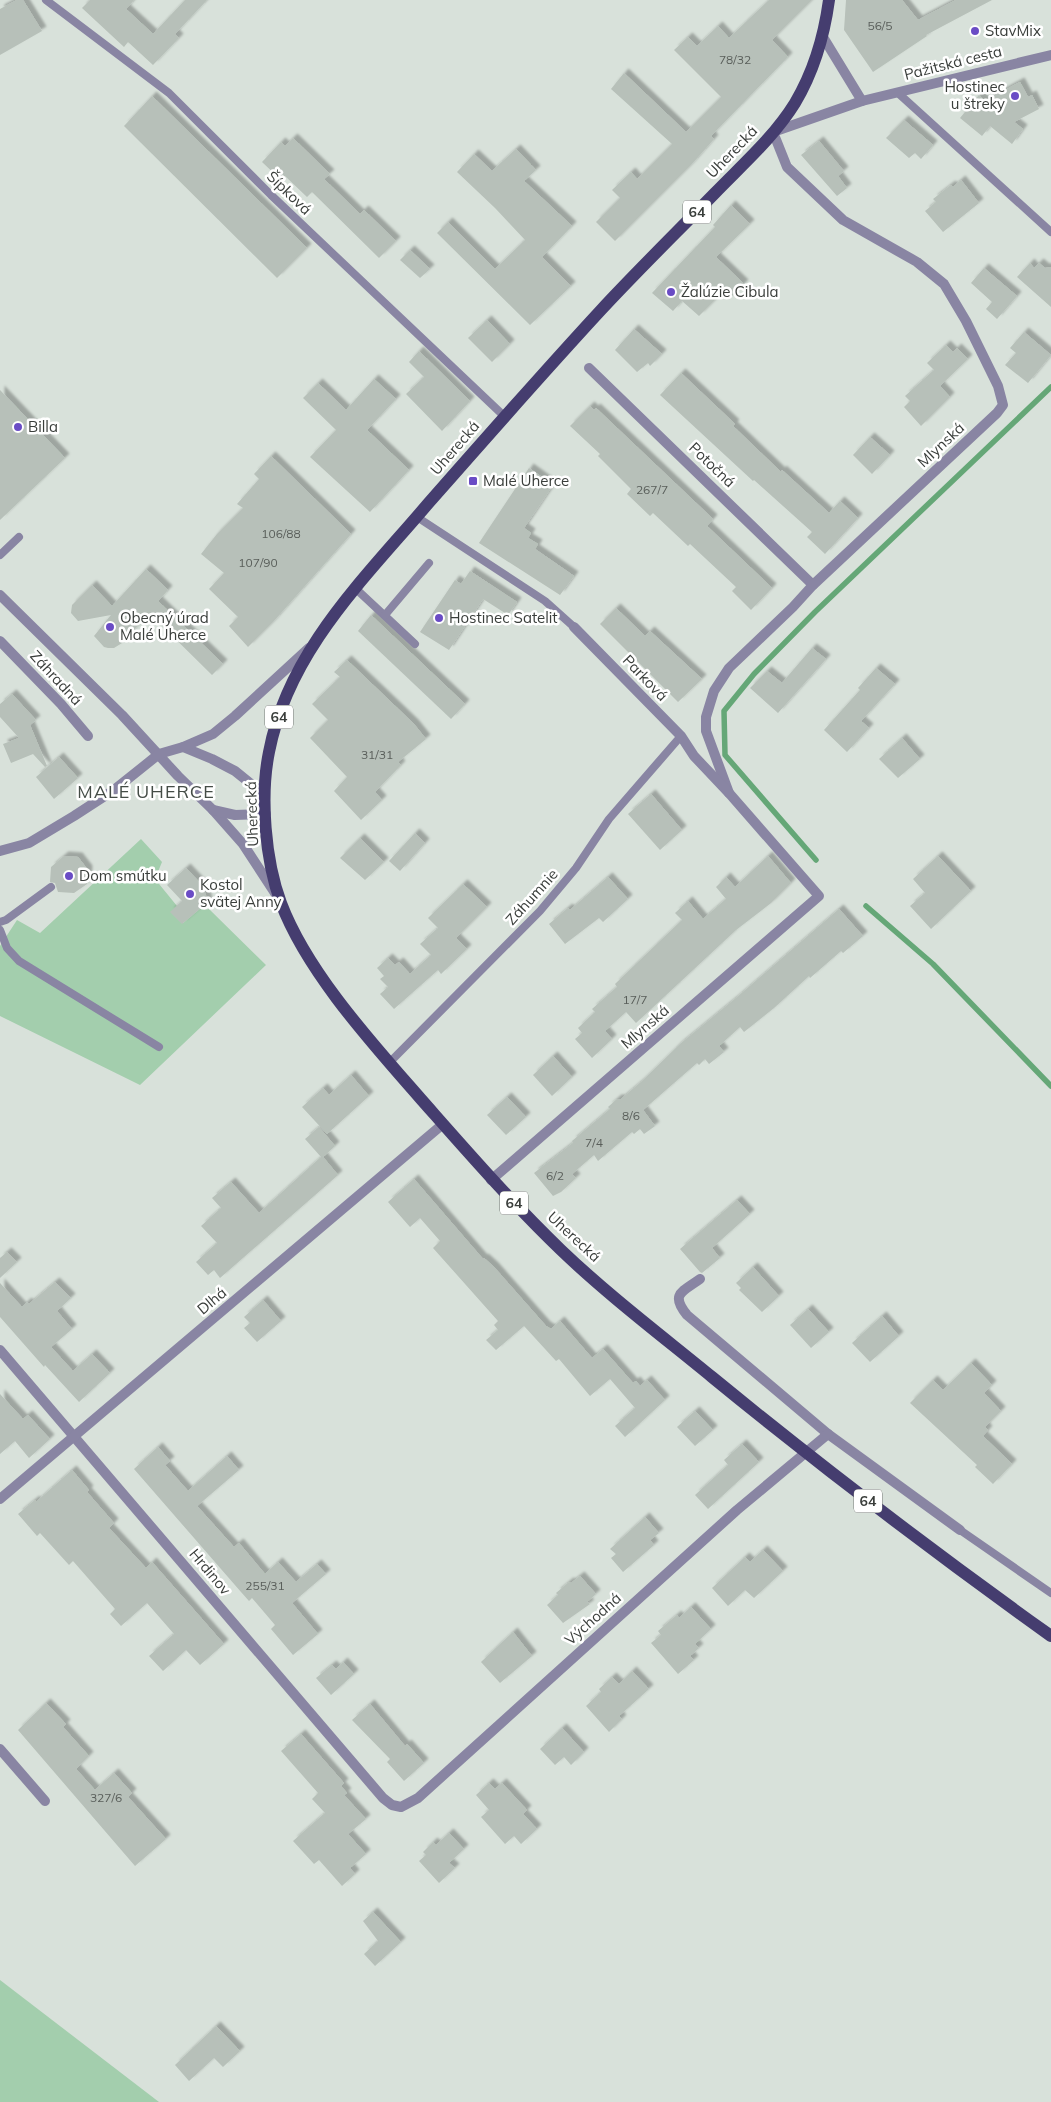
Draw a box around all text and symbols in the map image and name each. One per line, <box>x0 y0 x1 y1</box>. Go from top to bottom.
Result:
house number: 56/5 <box>867 18 893 33</box>
place label: StavMix <box>985 21 1041 40</box>
marker: StavMix <box>969 25 981 37</box>
street label: Pažitská cesta <box>902 41 1004 84</box>
house number: 78/32 <box>719 52 751 67</box>
place label: Hostinec u štreky <box>944 77 1005 113</box>
marker: Hostinec u štreky <box>1009 90 1021 102</box>
street label: Uherecká <box>702 121 761 182</box>
street label: Šípková <box>263 167 316 219</box>
road number: 64 <box>683 200 711 223</box>
place label: Žalúzie Cibula <box>681 282 779 301</box>
marker: Žalúzie Cibula <box>665 286 677 298</box>
place label: Billa <box>28 417 58 436</box>
street label: Uherecká <box>426 417 483 479</box>
street label: Mlynská <box>913 418 968 471</box>
marker: Billa <box>12 421 24 433</box>
street label: Potočná <box>685 438 739 491</box>
place label: Malé Uherce <box>483 471 569 490</box>
marker: Malé Uherce <box>467 475 479 487</box>
house number: 267/7 <box>636 482 668 497</box>
house number: 106/88 <box>261 526 301 541</box>
house number: 107/90 <box>238 555 278 570</box>
place label: Obecný úrad Malé Uherce <box>120 608 209 644</box>
place label: Hostinec Satelit <box>449 608 558 627</box>
marker: Hostinec Satelit <box>433 612 445 624</box>
marker: Obecný úrad Malé Uherce <box>104 621 116 633</box>
street label: Záhradná <box>26 646 86 709</box>
street label: Parková <box>619 651 672 705</box>
road number: 64 <box>265 706 293 729</box>
house number: 31/31 <box>361 747 393 762</box>
district label: MALÉ UHERCE <box>77 780 215 803</box>
street label: Uherecká <box>241 781 262 847</box>
street label: Záhumnie <box>501 865 562 929</box>
place label: Dom smútku <box>79 866 167 885</box>
marker: Dom smútku <box>63 870 75 882</box>
place label: Kostol svätej Anny <box>200 875 282 911</box>
marker: Kostol svätej Anny <box>184 888 196 900</box>
house number: 17/7 <box>622 992 648 1007</box>
street label: Mlynská <box>617 1001 673 1053</box>
house number: 8/6 <box>622 1108 640 1123</box>
house number: 7/4 <box>585 1135 603 1150</box>
house number: 6/2 <box>546 1168 564 1183</box>
road number: 64 <box>500 1192 528 1214</box>
street label: Uherecká <box>544 1207 605 1266</box>
street label: Dlhá <box>193 1283 230 1318</box>
road number: 64 <box>854 1490 882 1512</box>
street label: Hrdinov <box>186 1545 235 1599</box>
house number: 255/31 <box>245 1578 285 1593</box>
street label: Východná <box>560 1588 625 1649</box>
house number: 327/6 <box>90 1790 122 1805</box>

